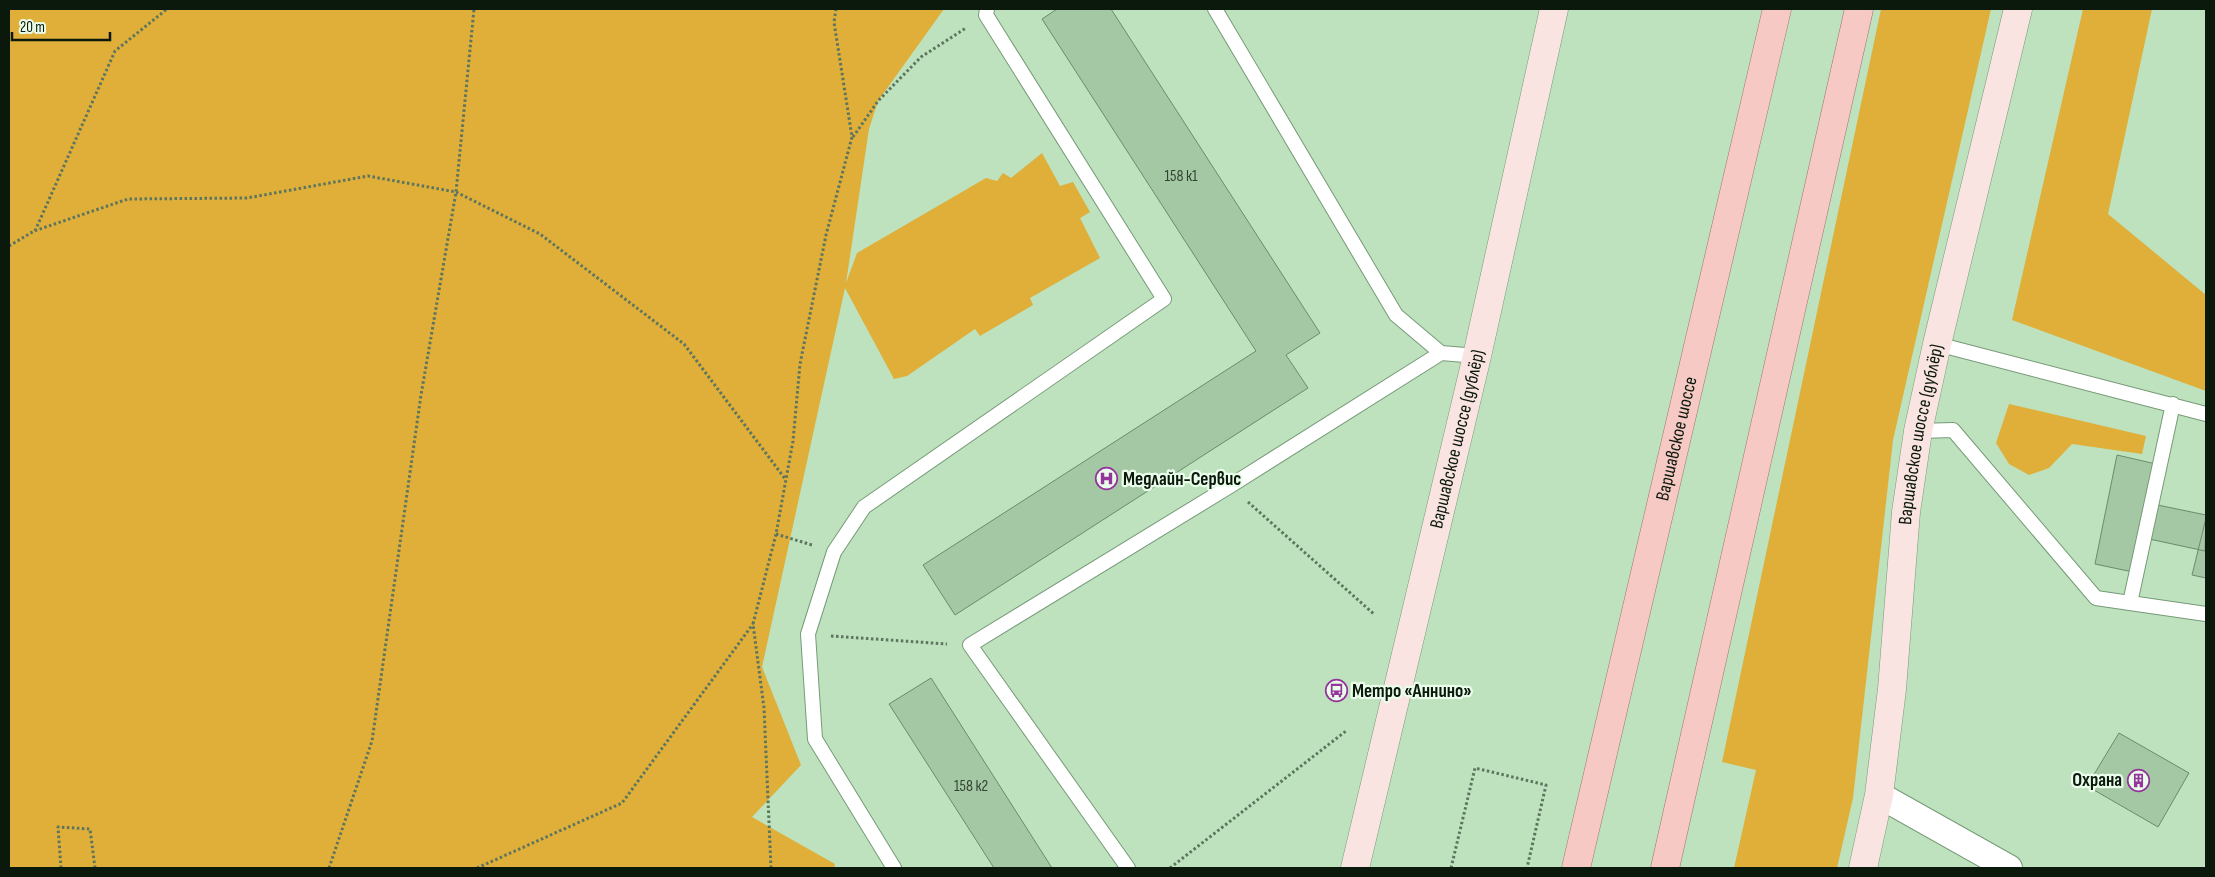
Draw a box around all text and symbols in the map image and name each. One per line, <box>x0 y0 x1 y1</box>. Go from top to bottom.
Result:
scale bar <box>12 10 110 42</box>
text: 20 m <box>20 18 45 37</box>
house number: 158 к1 <box>1164 167 1198 186</box>
street label: Варшавское шоссе (дублёр) <box>1894 342 1948 526</box>
street label: Варшавское шоссе (дублёр) <box>1425 347 1490 531</box>
street label: Варшавское шоссе <box>1651 374 1702 503</box>
hospital icon: Медлайн-Сервис <box>1095 467 1119 491</box>
place label: Медлайн-Сервис <box>1123 468 1241 491</box>
bus stop icon: Метро «Аннино» <box>1324 679 1348 703</box>
place label: Метро «Аннино» <box>1352 680 1472 703</box>
building icon: Охрана <box>2126 768 2150 792</box>
place label: Охрана <box>2072 769 2122 792</box>
house number: 158 к2 <box>954 777 988 796</box>

